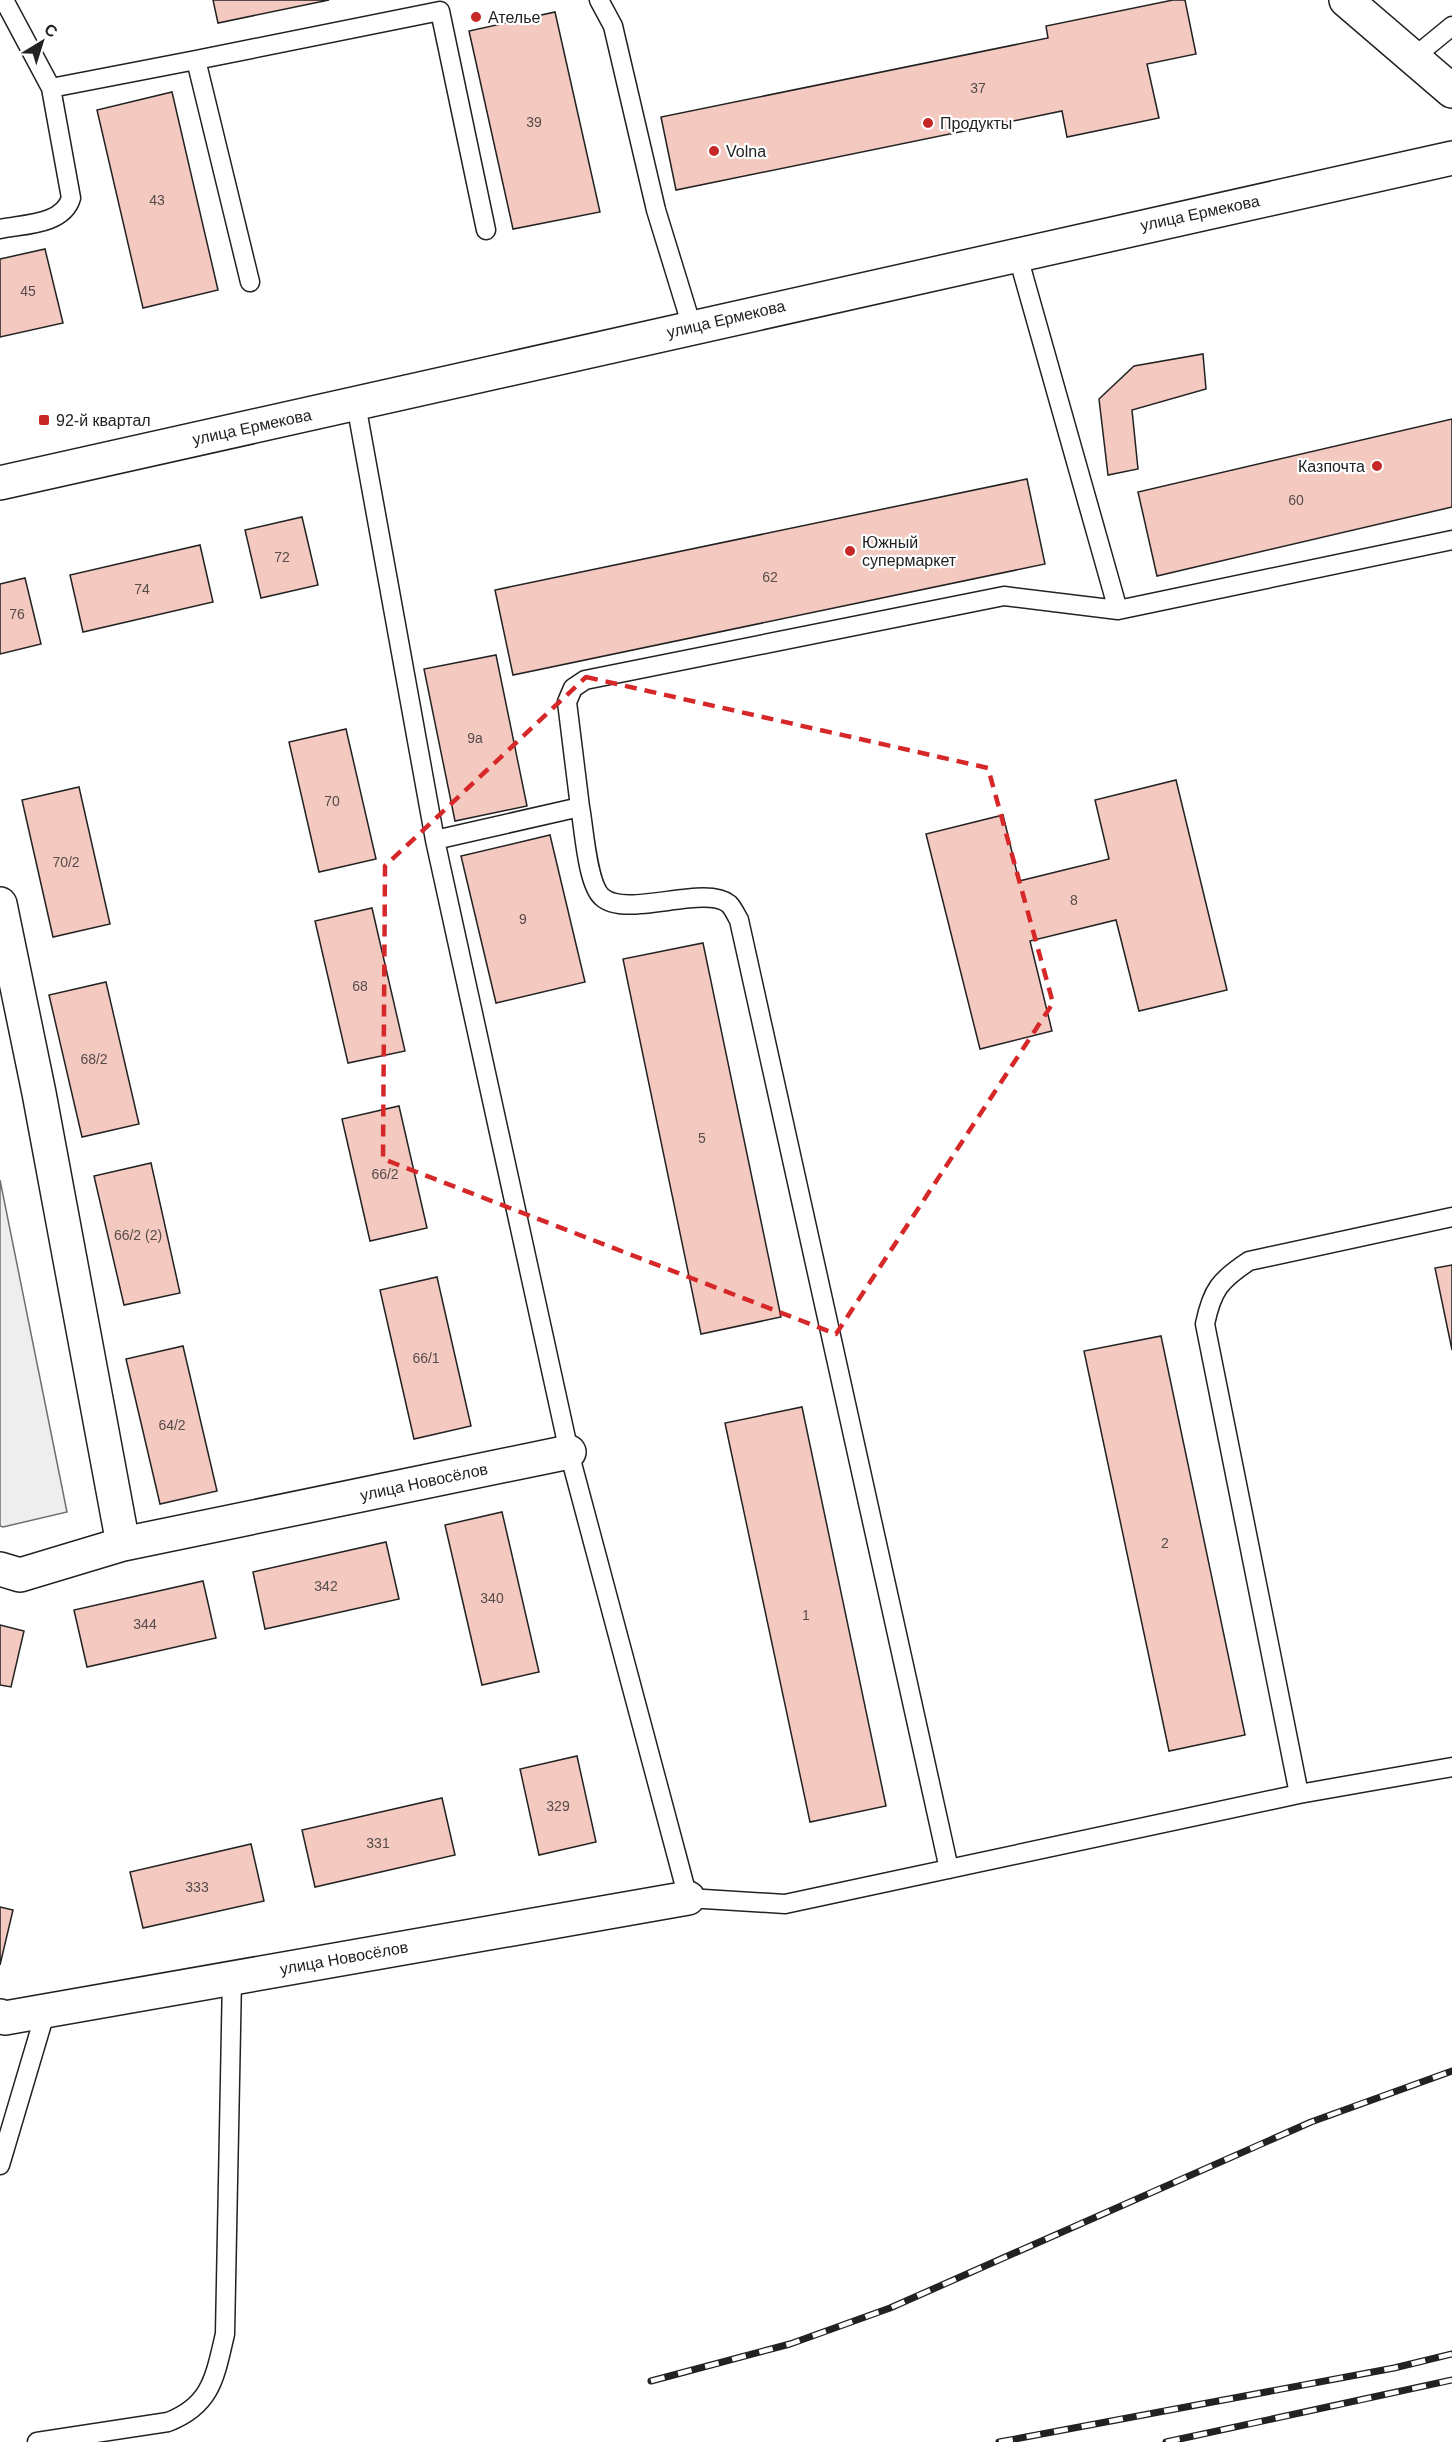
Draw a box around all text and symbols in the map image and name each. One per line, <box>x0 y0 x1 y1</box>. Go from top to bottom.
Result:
place label: Ателье <box>488 9 541 26</box>
marker: Ателье <box>469 10 483 24</box>
north arrow <box>12 12 72 72</box>
text: С <box>41 20 61 41</box>
house number: 37 <box>970 80 986 96</box>
house number: 39 <box>526 114 542 130</box>
place label: Продукты <box>940 115 1012 132</box>
marker: Продукты <box>921 116 935 130</box>
place label: Volna <box>726 143 766 160</box>
marker: Volna <box>707 144 721 158</box>
house number: 43 <box>149 192 165 208</box>
street label: улица Ермекова <box>1139 192 1261 234</box>
house number: 45 <box>20 283 36 299</box>
street label: улица Ермекова <box>665 297 787 341</box>
street label: улица Ермекова <box>191 406 313 448</box>
place label: 92-й квартал <box>56 412 151 429</box>
marker: 92-й квартал <box>37 413 51 427</box>
place label: Казпочта <box>1298 458 1365 475</box>
marker: Казпочта <box>1370 459 1384 473</box>
house number: 60 <box>1288 492 1304 508</box>
place label: Южный супермаркет <box>862 534 957 569</box>
marker: Южный супермаркет <box>843 544 857 558</box>
house number: 72 <box>274 549 290 565</box>
house number: 62 <box>762 569 778 585</box>
house number: 74 <box>134 581 150 597</box>
house number: 76 <box>9 606 25 622</box>
house number: 9а <box>467 730 483 746</box>
house number: 70 <box>324 793 340 809</box>
house number: 70/2 <box>52 854 80 870</box>
house number: 8 <box>1070 892 1078 908</box>
house number: 9 <box>519 911 527 927</box>
house number: 68 <box>352 978 368 994</box>
house number: 68/2 <box>80 1051 108 1067</box>
house number: 5 <box>698 1130 706 1146</box>
house number: 66/2 <box>371 1166 399 1182</box>
house number: 66/2 (2) <box>114 1227 162 1243</box>
house number: 66/1 <box>412 1350 440 1366</box>
house number: 64/2 <box>158 1417 186 1433</box>
street label: улица Новосёлов <box>359 1460 489 1504</box>
house number: 2 <box>1161 1535 1169 1551</box>
house number: 342 <box>314 1578 338 1594</box>
house number: 340 <box>480 1590 504 1606</box>
house number: 1 <box>802 1607 810 1623</box>
house number: 344 <box>133 1616 157 1632</box>
house number: 329 <box>546 1798 570 1814</box>
house number: 331 <box>366 1835 390 1851</box>
house number: 333 <box>185 1879 209 1895</box>
street label: улица Новосёлов <box>279 1938 409 1978</box>

